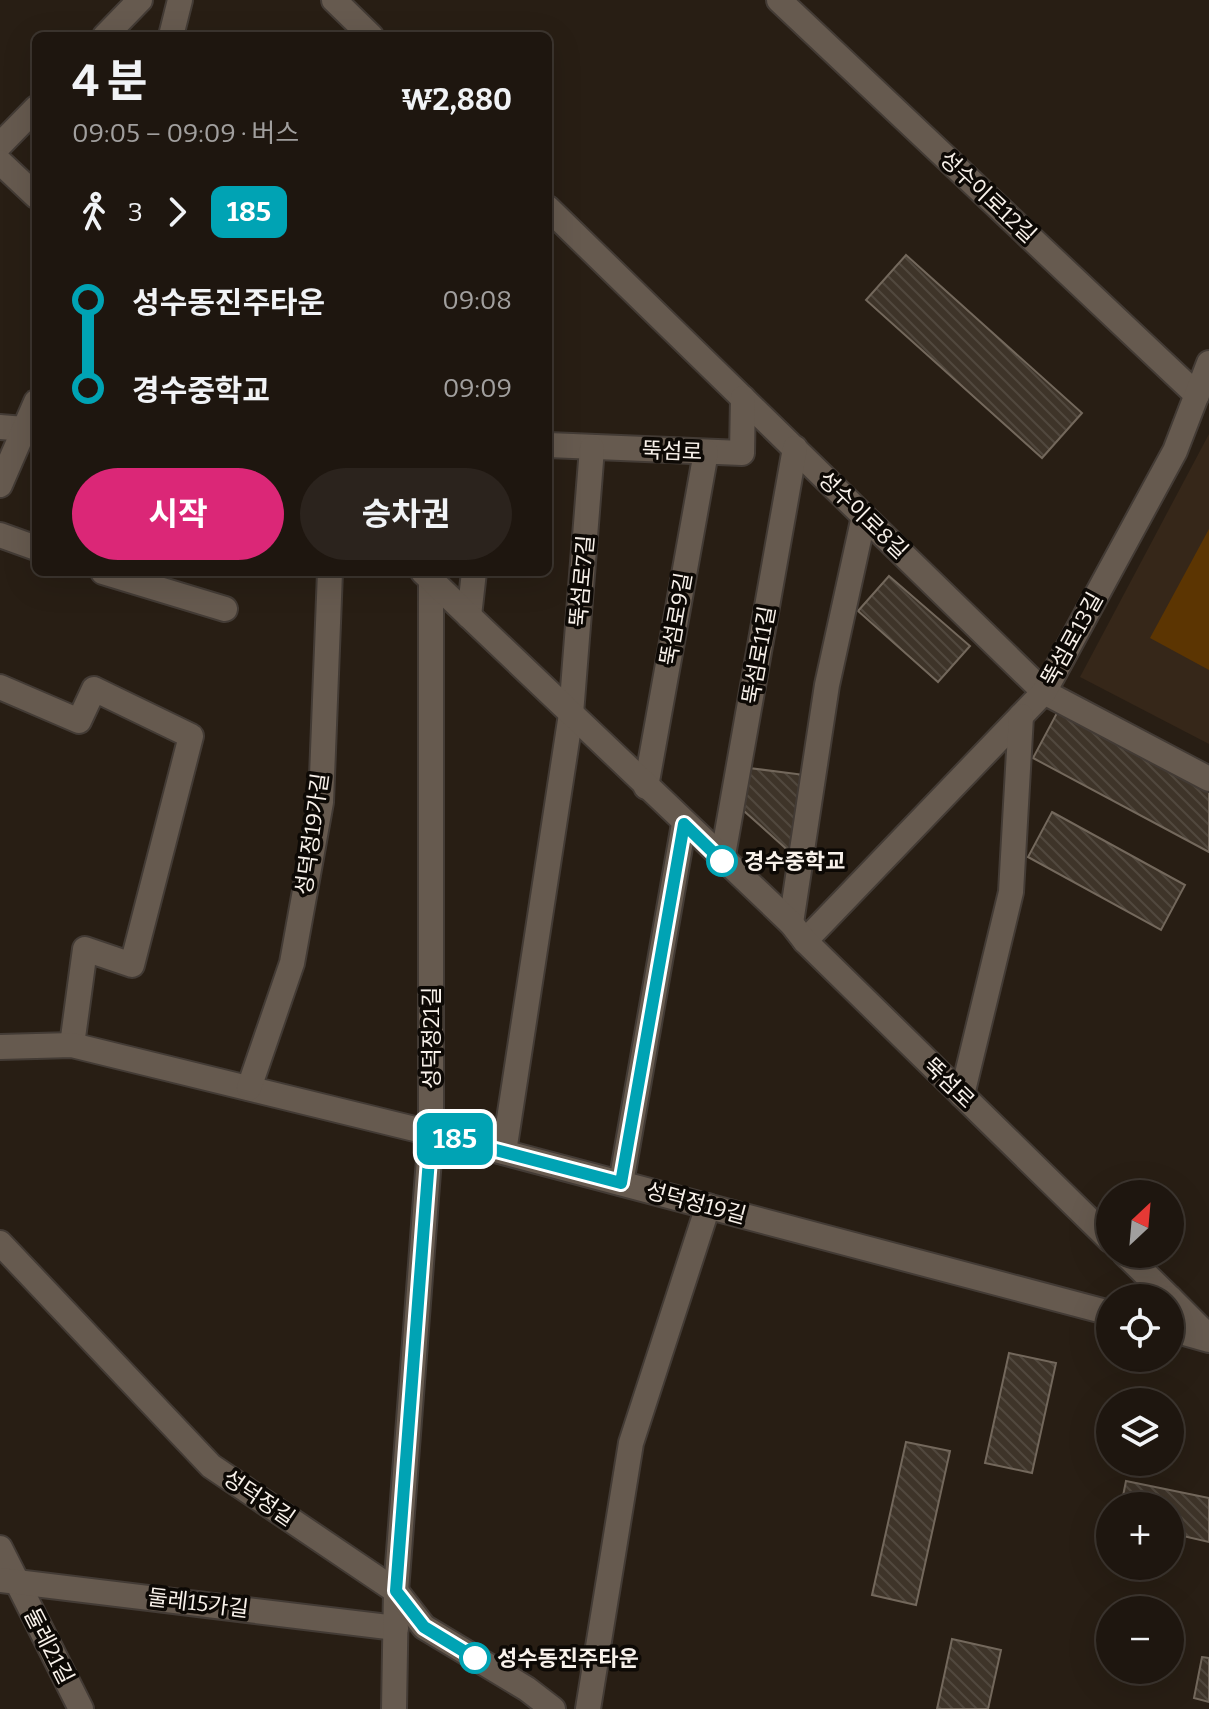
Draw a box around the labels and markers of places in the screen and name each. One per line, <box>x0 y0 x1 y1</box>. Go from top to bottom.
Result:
marker: 경수중학교 <box>707 846 737 876</box>
place label: 경수중학교 <box>744 848 845 875</box>
marker: 성수동진주타운 <box>460 1643 490 1673</box>
place label: 성수동진주타운 <box>497 1645 639 1672</box>

